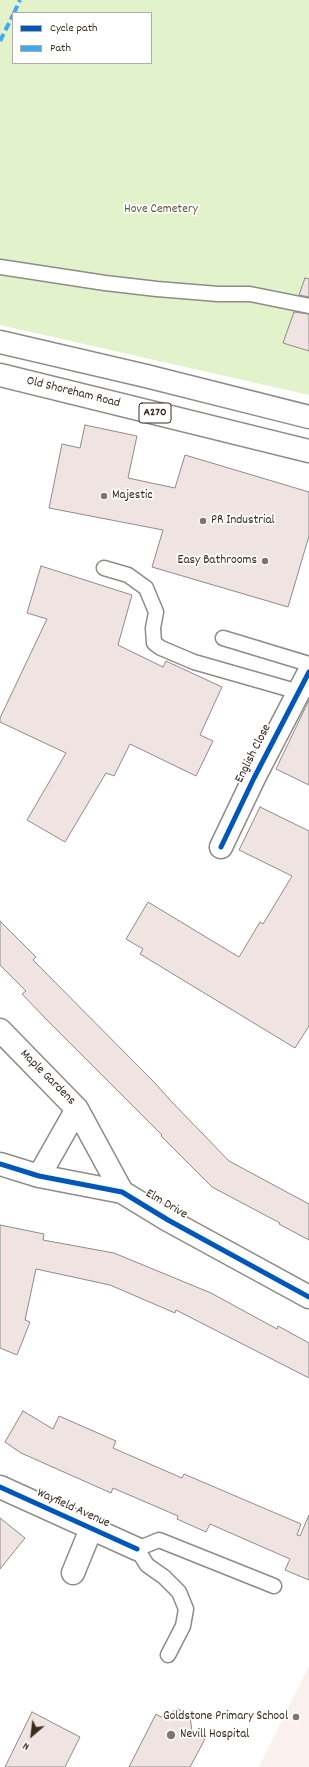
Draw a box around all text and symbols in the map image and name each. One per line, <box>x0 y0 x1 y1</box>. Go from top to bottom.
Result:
legend <box>12 12 152 64</box>
text: Cycle path <box>50 20 98 37</box>
text: Path <box>50 40 71 57</box>
park label: Hove Cemetery <box>124 202 198 218</box>
street label: Old Shoreham Road <box>25 374 121 412</box>
road number: A270 <box>139 403 171 423</box>
place label: Majestic <box>112 488 153 504</box>
marker: Majestic <box>99 491 109 501</box>
place label: PR Industrial <box>211 513 275 529</box>
marker: PR Industrial <box>198 516 208 526</box>
place label: Easy Bathrooms <box>177 553 257 569</box>
marker: Easy Bathrooms <box>260 556 270 566</box>
street label: English Close <box>233 722 275 786</box>
street label: Maple Gardens <box>16 1047 78 1109</box>
street label: Elm Drive <box>142 1187 190 1223</box>
street label: Wayfield Avenue <box>34 1486 112 1532</box>
place label: Goldstone Primary School <box>163 1709 288 1725</box>
marker: Goldstone Primary School <box>291 1712 301 1722</box>
north arrow <box>12 1715 52 1755</box>
place label: Nevill Hospital <box>180 1727 249 1743</box>
marker: Nevill Hospital <box>165 1729 177 1741</box>
text: N <box>20 1737 33 1754</box>

